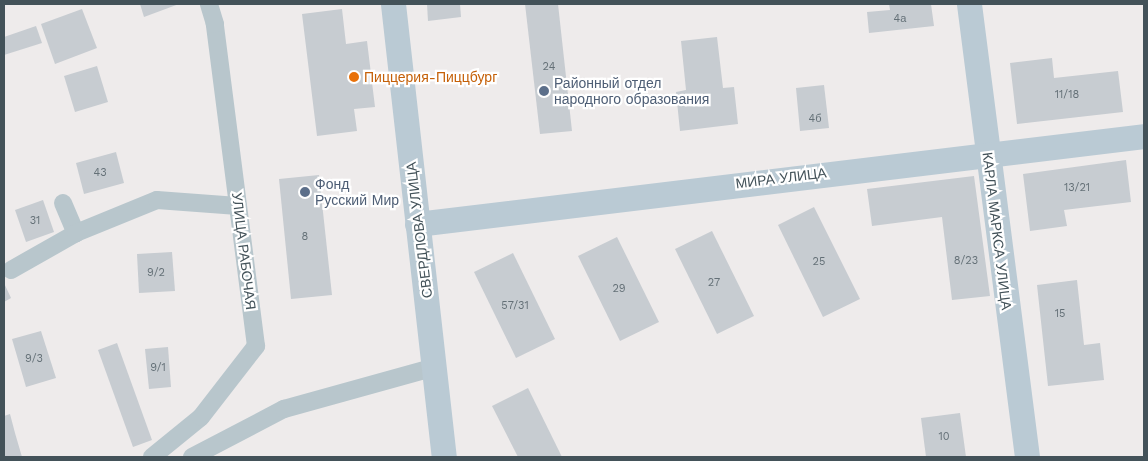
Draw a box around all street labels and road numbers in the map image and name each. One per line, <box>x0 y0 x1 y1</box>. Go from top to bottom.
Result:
street label: КАРЛА МАРКСА УЛИЦА <box>979 151 1015 311</box>
street label: СВЕРДЛОВА УЛИЦА <box>402 161 436 299</box>
street label: МИРА УЛИЦА <box>735 164 827 192</box>
street label: УЛИЦА РАБОЧАЯ <box>228 191 260 311</box>

